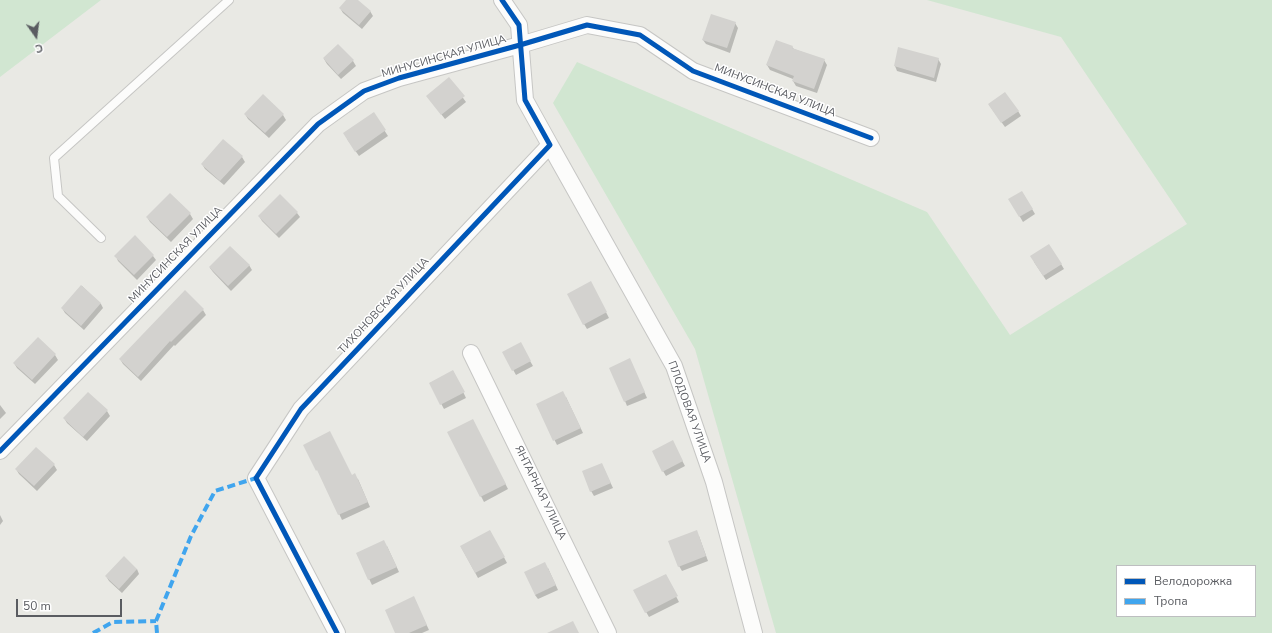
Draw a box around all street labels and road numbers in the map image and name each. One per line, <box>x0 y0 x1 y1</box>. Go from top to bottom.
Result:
street label: МИНУСИНСКАЯ УЛИЦА <box>380 33 508 81</box>
street label: МИНУСИНСКАЯ УЛИЦА <box>712 62 838 120</box>
street label: МИНУСИНСКАЯ УЛИЦА <box>126 204 226 306</box>
street label: ТИХОНОВСКАЯ УЛИЦА <box>336 255 432 357</box>
street label: ПЛОДОВАЯ УЛИЦА <box>664 359 714 465</box>
street label: ЯНТАРНАЯ УЛИЦА <box>511 444 569 542</box>

